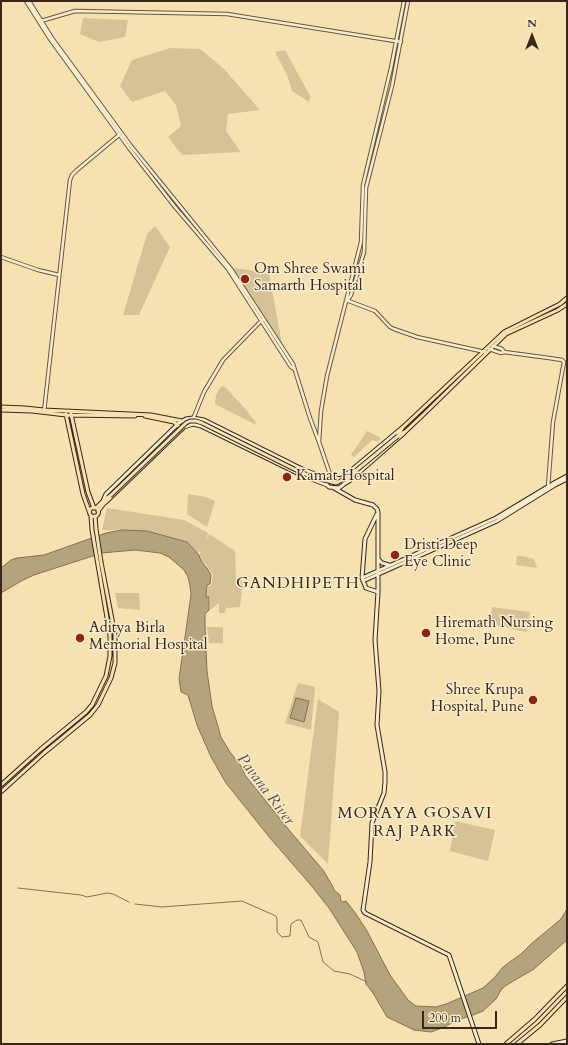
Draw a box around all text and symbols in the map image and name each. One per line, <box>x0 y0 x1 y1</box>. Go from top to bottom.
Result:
north arrow <box>512 16 552 56</box>
text: N <box>527 16 537 31</box>
place label: Om Shree Swami Samarth Hospital <box>254 261 365 296</box>
marker: Om Shree Swami Samarth Hospital <box>239 273 251 285</box>
place label: Kamat Hospital <box>296 468 394 486</box>
marker: Kamat Hospital <box>281 471 293 483</box>
place label: Dristi Deep Eye Clinic <box>404 537 478 572</box>
marker: Dristi Deep Eye Clinic <box>389 549 401 561</box>
district label: GANDHIPETH <box>236 574 360 594</box>
place label: Hiremath Nursing Home, Pune <box>435 615 553 650</box>
place label: Aditya Birla Memorial Hospital <box>89 620 208 655</box>
marker: Hiremath Nursing Home, Pune <box>420 627 432 639</box>
marker: Aditya Birla Memorial Hospital <box>74 632 86 644</box>
place label: Shree Krupa Hospital, Pune <box>431 682 524 717</box>
marker: Shree Krupa Hospital, Pune <box>527 694 539 706</box>
water label: Pavana River <box>232 751 298 829</box>
district label: MORAYA GOSAVI RAJ PARK <box>337 804 493 842</box>
scale bar <box>424 1003 499 1029</box>
text: 200 m <box>429 1010 461 1026</box>

